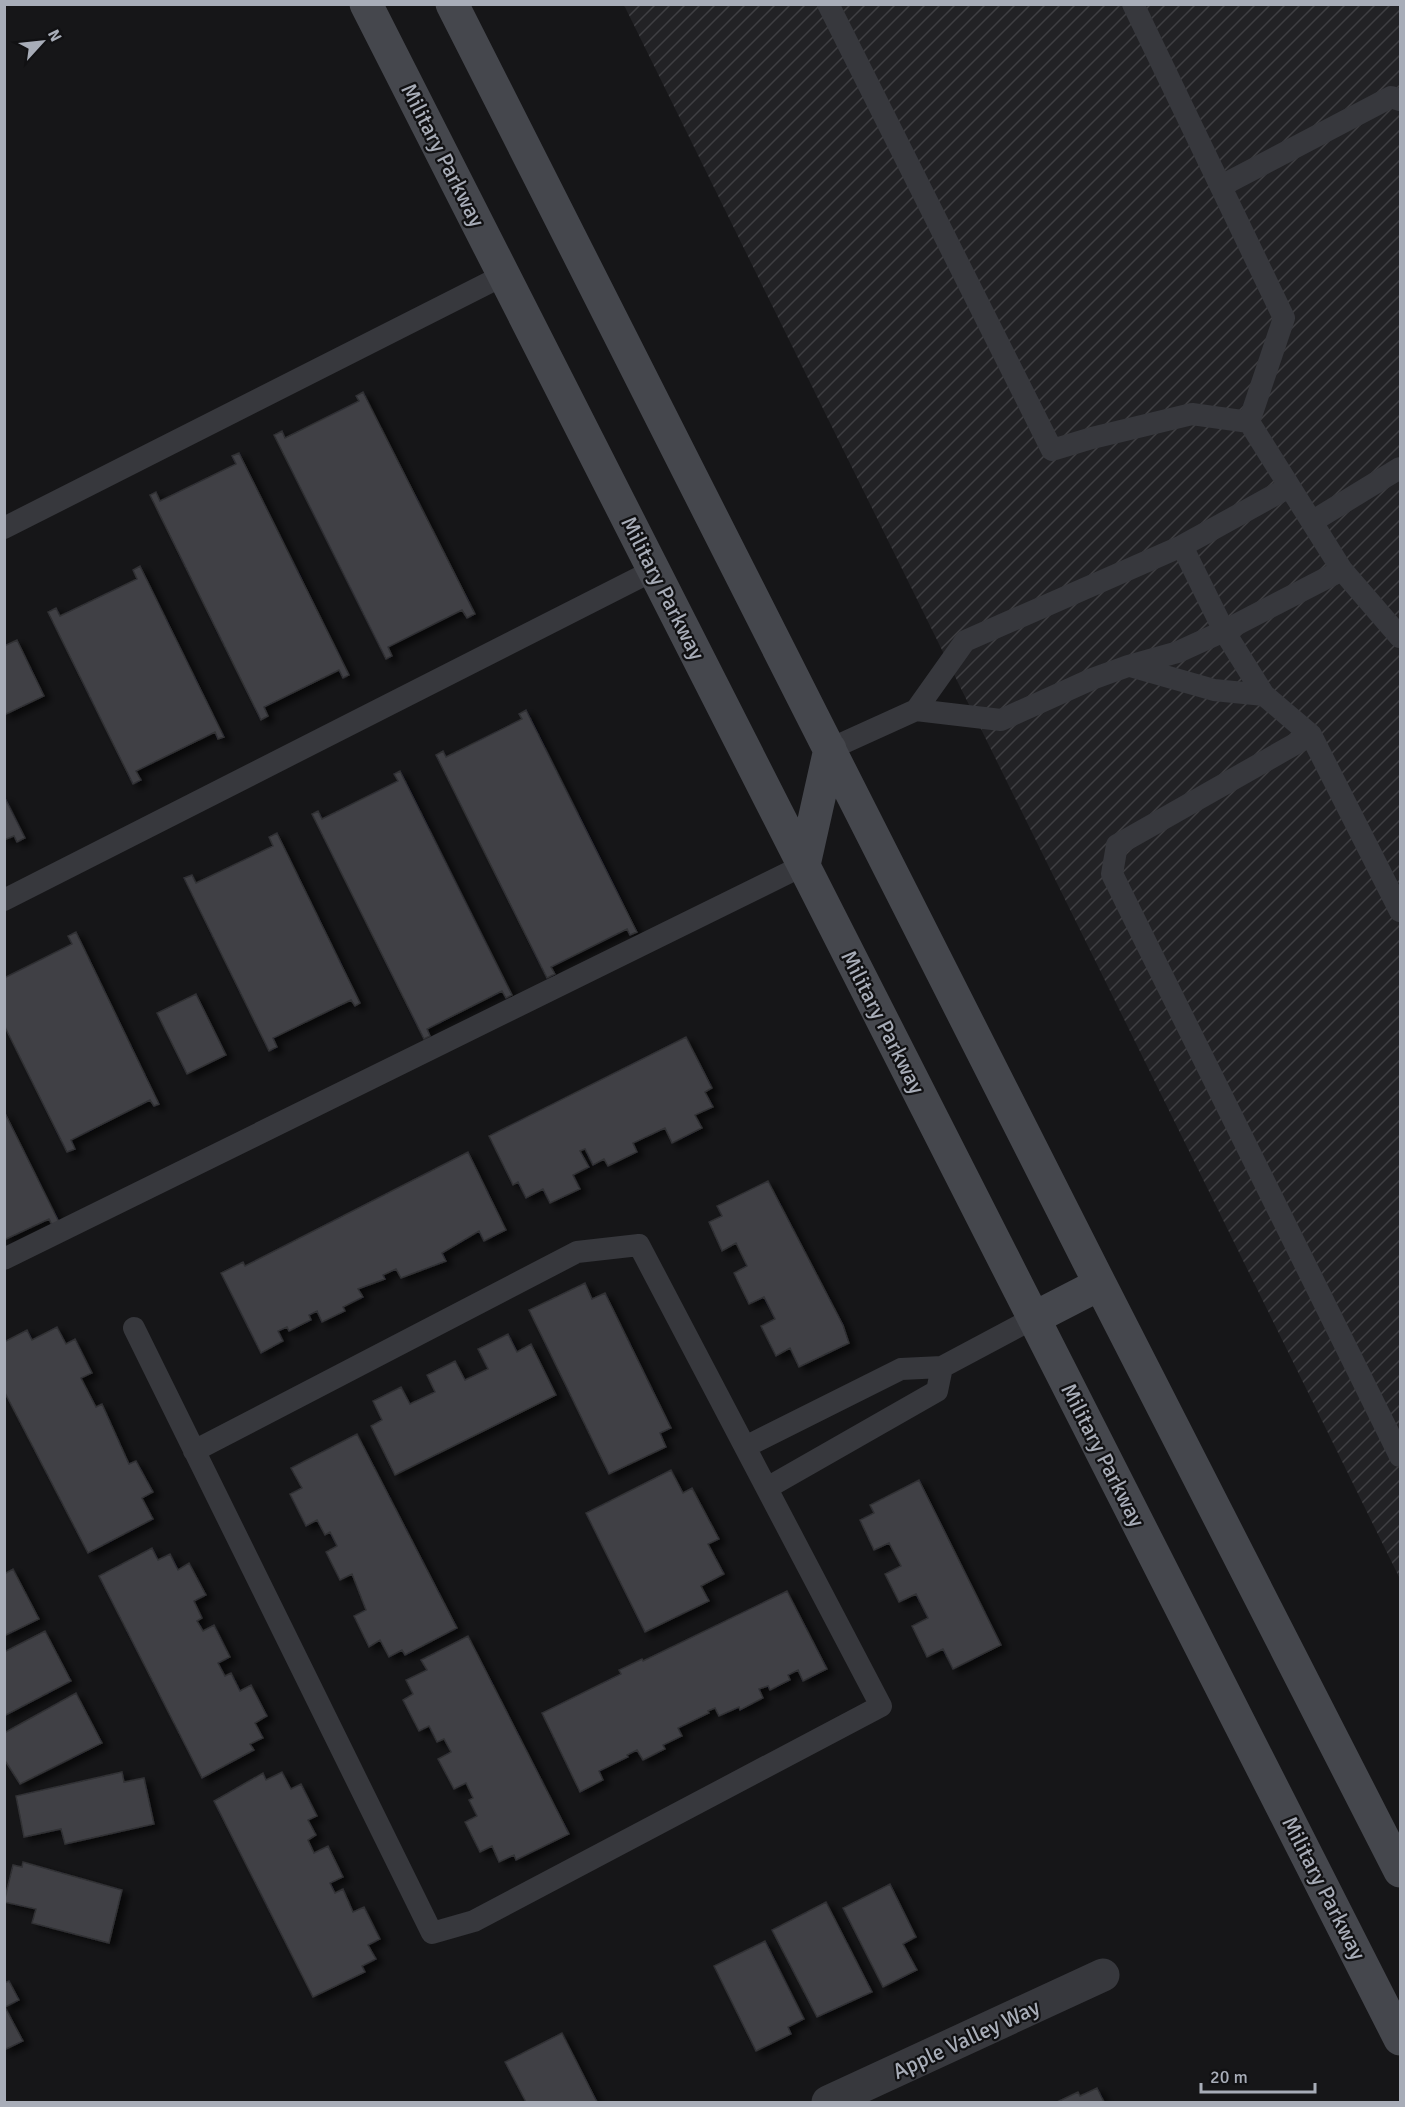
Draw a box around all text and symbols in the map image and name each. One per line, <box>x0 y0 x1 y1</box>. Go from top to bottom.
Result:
north arrow <box>12 12 72 72</box>
text: N <box>43 26 66 45</box>
street label: Military Parkway <box>395 79 491 232</box>
street label: Military Parkway <box>615 512 711 665</box>
street label: Military Parkway <box>835 946 931 1099</box>
street label: Military Parkway <box>1055 1379 1151 1532</box>
street label: Military Parkway <box>1276 1812 1372 1965</box>
street label: Apple Valley Way <box>888 1993 1044 2085</box>
scale bar <box>1201 2056 1315 2094</box>
text: 20 m <box>1210 2066 1248 2088</box>

